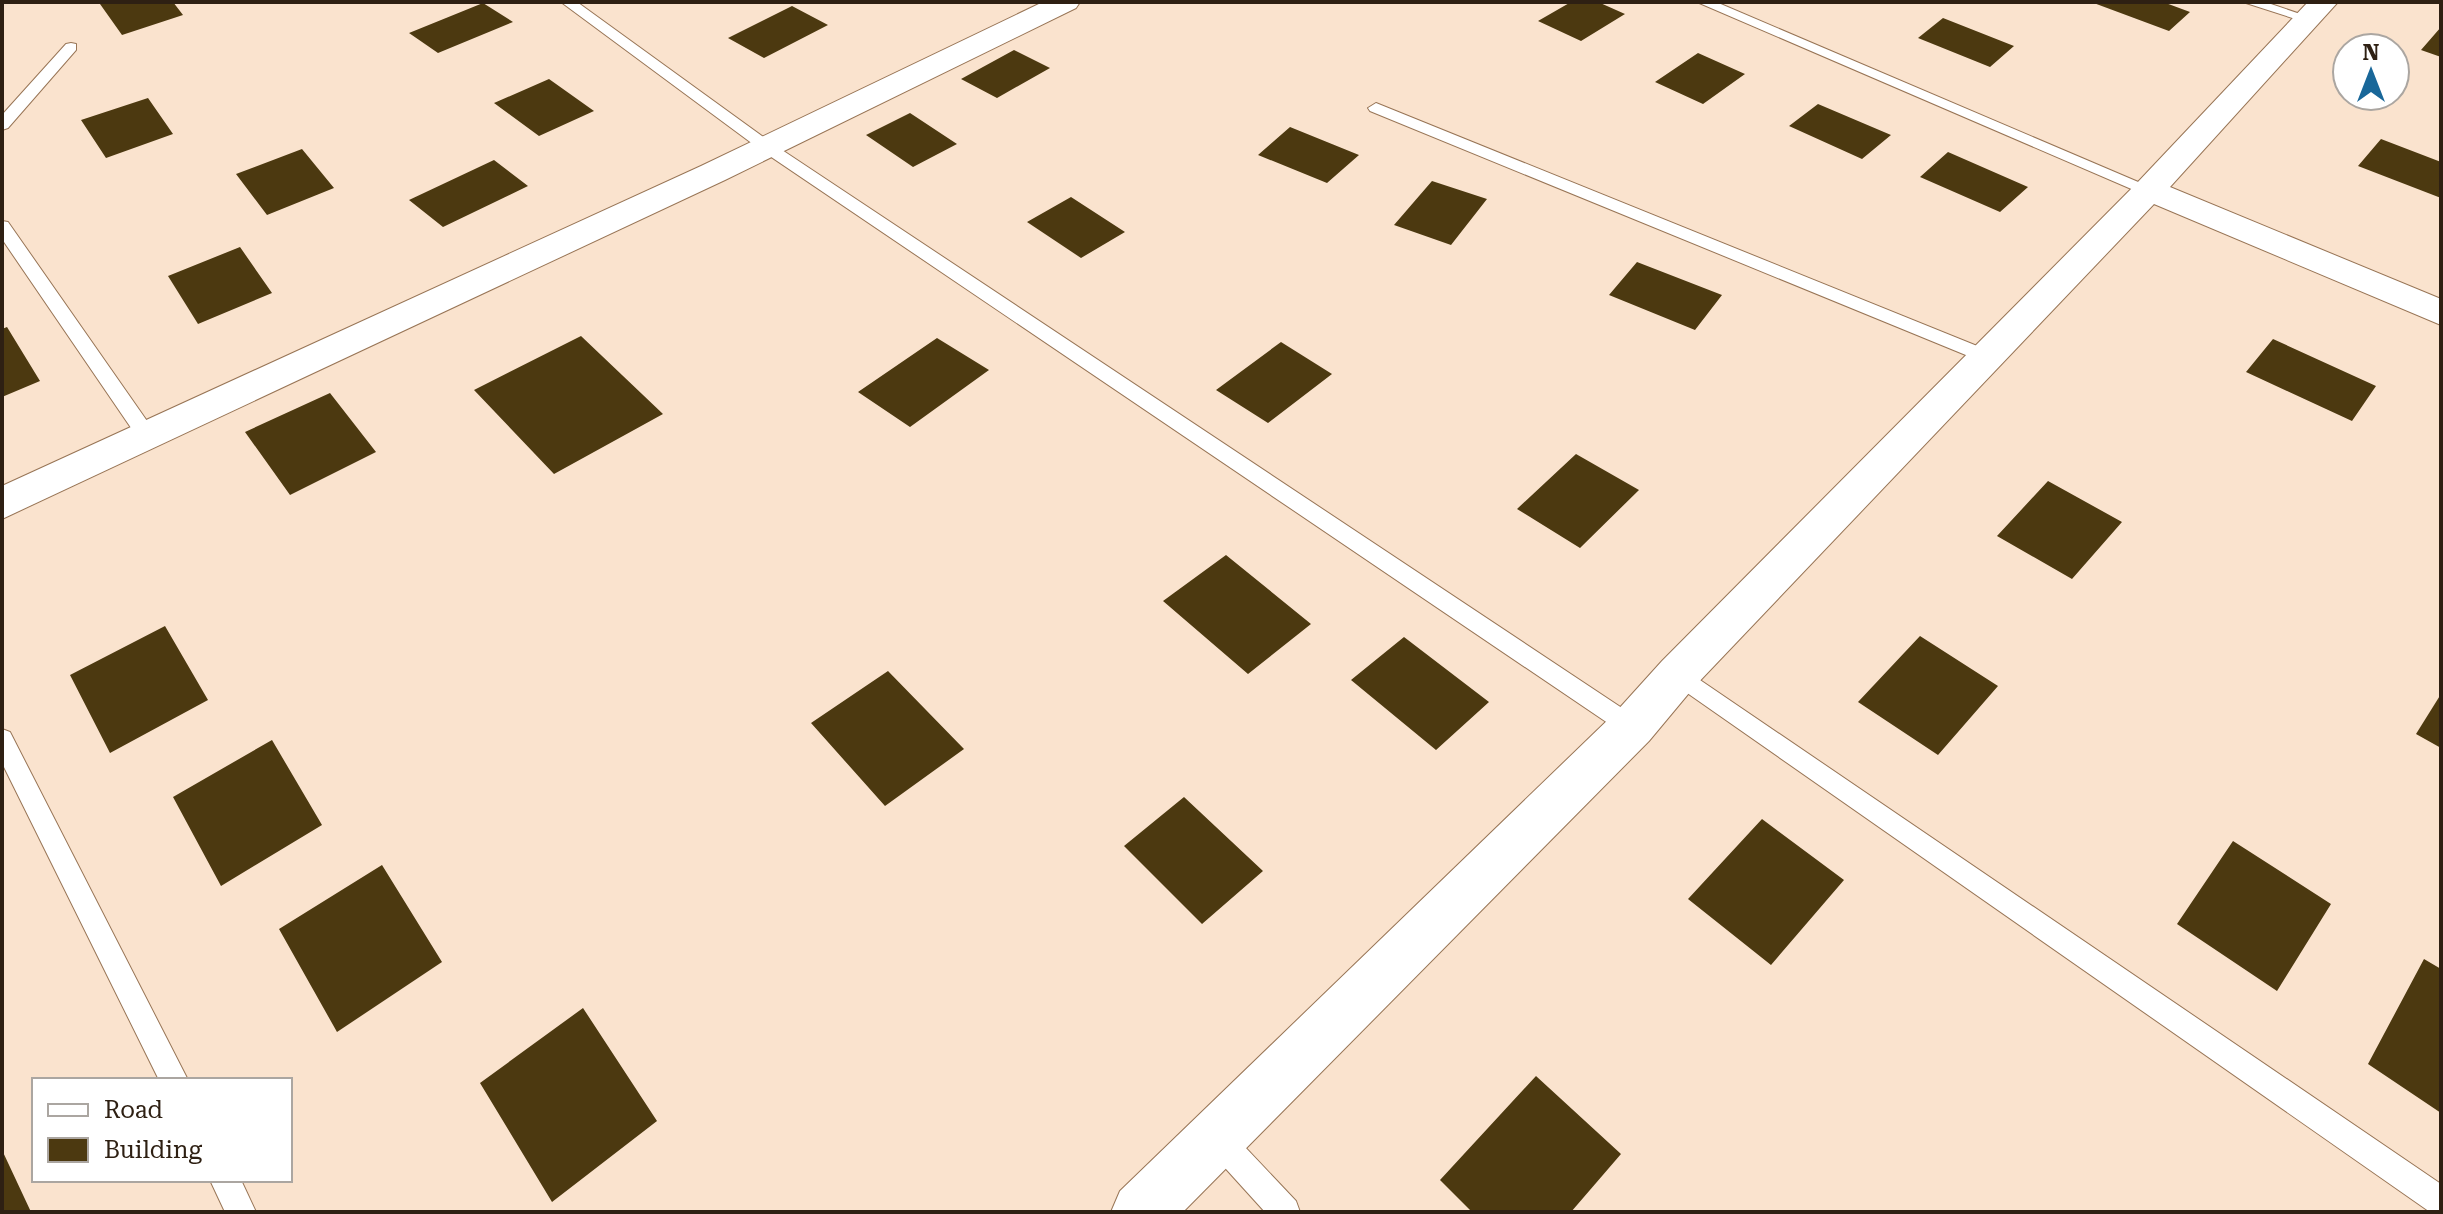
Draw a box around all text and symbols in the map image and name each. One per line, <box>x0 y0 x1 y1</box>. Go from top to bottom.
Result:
north arrow <box>2331 32 2411 112</box>
text: N <box>2363 40 2380 65</box>
legend <box>32 1078 292 1182</box>
text: Road <box>104 1096 163 1124</box>
text: Building <box>104 1136 202 1164</box>

